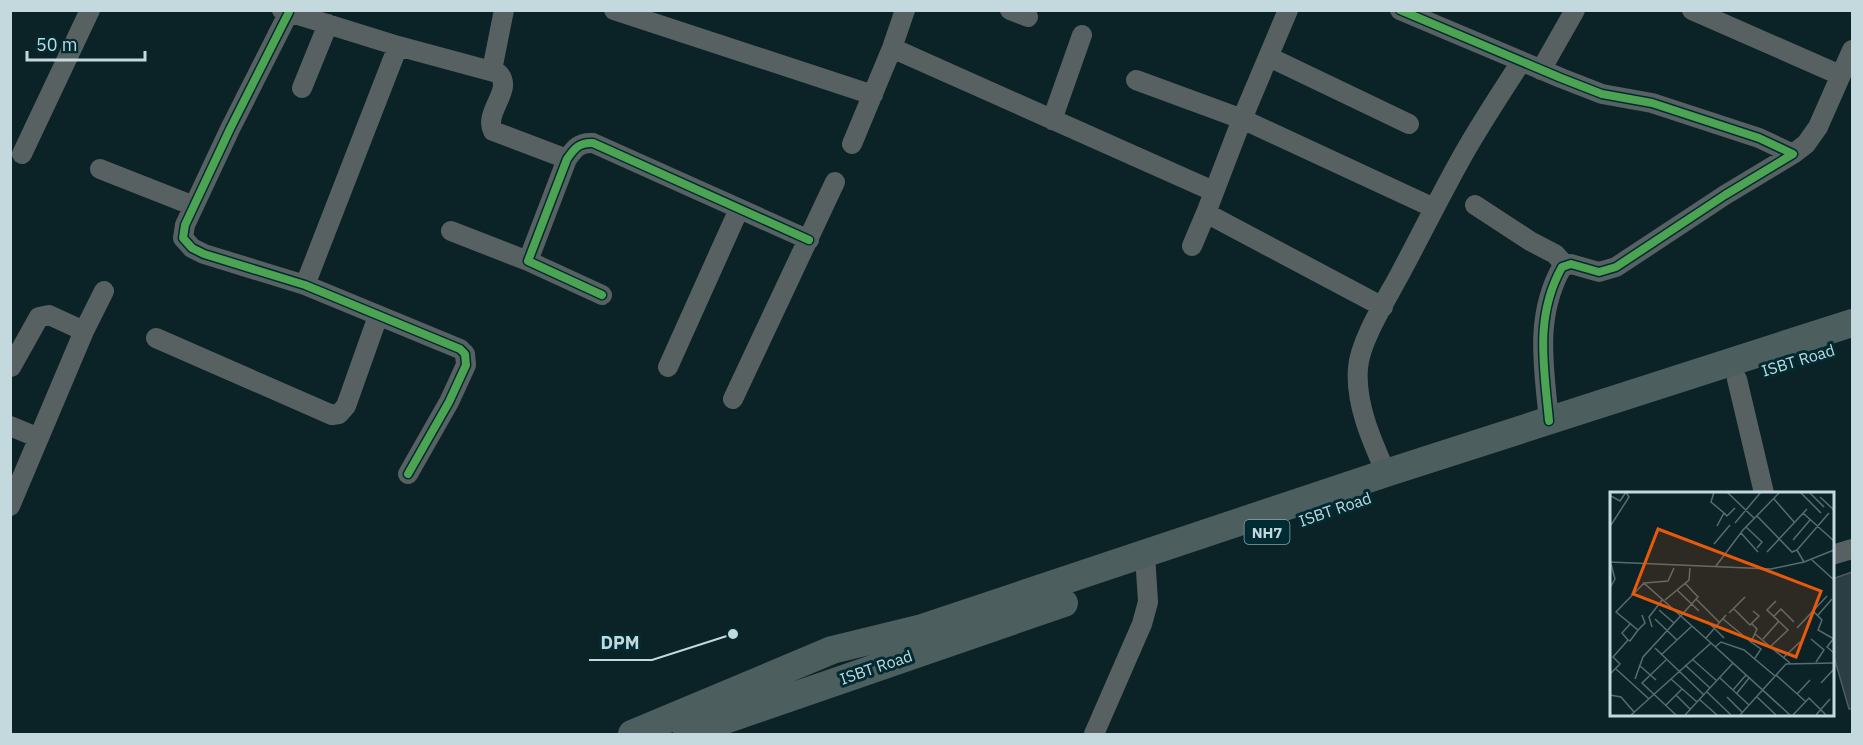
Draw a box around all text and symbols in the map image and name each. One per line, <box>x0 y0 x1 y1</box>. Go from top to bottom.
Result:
scale bar <box>27 24 146 62</box>
text: 50 m <box>36 33 78 56</box>
street label: ISBT Road <box>1759 339 1837 381</box>
street label: ISBT Road <box>1296 487 1374 531</box>
inset map <box>1610 492 1833 715</box>
road number: NH7 <box>1244 520 1290 544</box>
callout: DPM <box>589 624 652 660</box>
text: DPM <box>600 631 640 654</box>
street label: ISBT Road <box>837 645 915 689</box>

